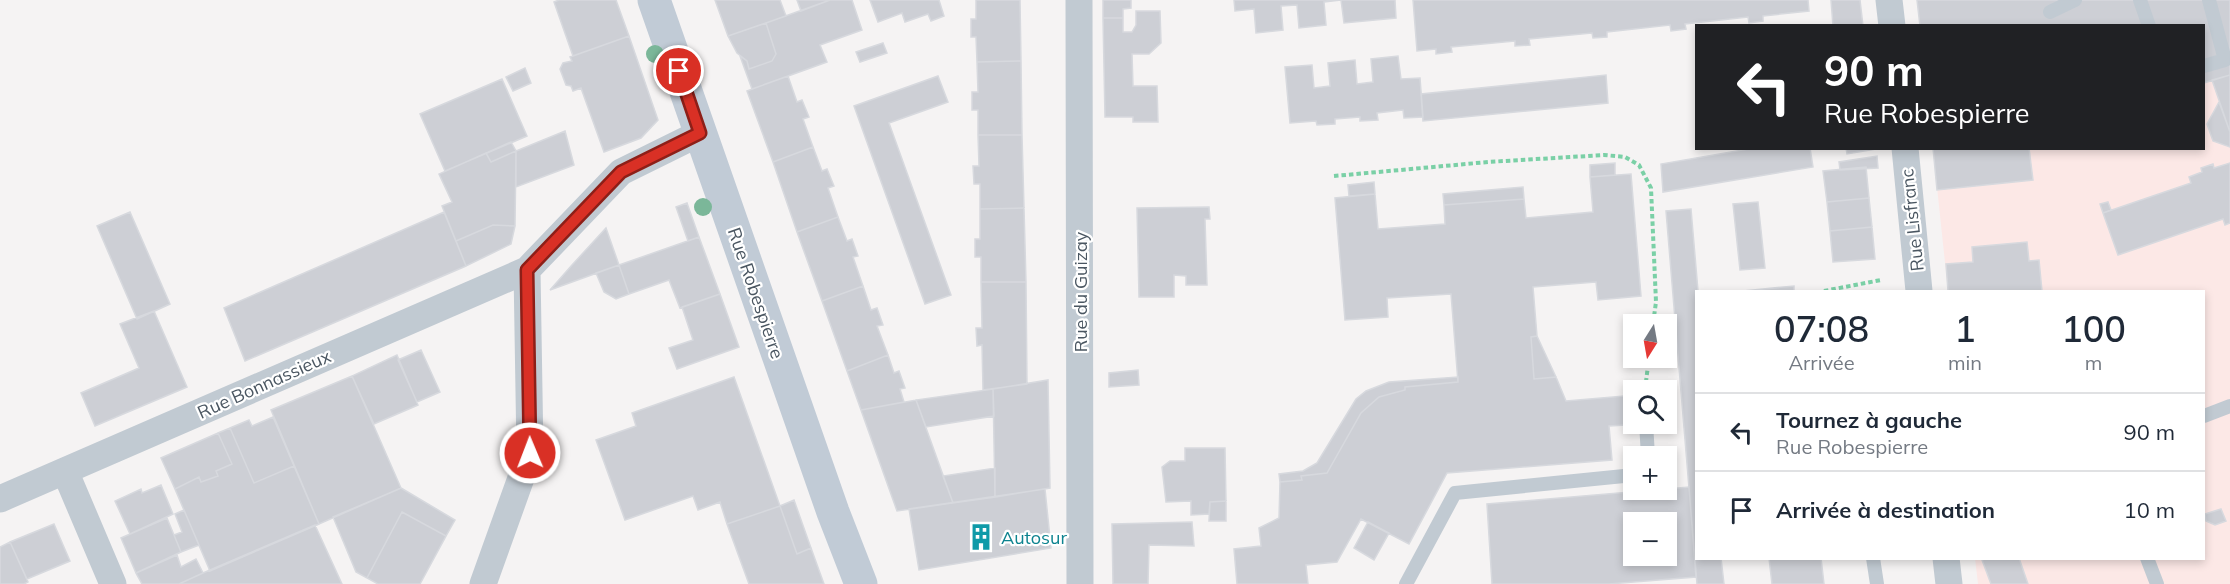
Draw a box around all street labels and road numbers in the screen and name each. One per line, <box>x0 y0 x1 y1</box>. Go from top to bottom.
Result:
street label: Rue Lisfranc <box>1895 167 1929 272</box>
street label: Rue Robespierre <box>723 224 789 362</box>
street label: Rue du Guizay <box>1069 231 1092 352</box>
street label: Rue Bonnassieux <box>194 344 335 424</box>

